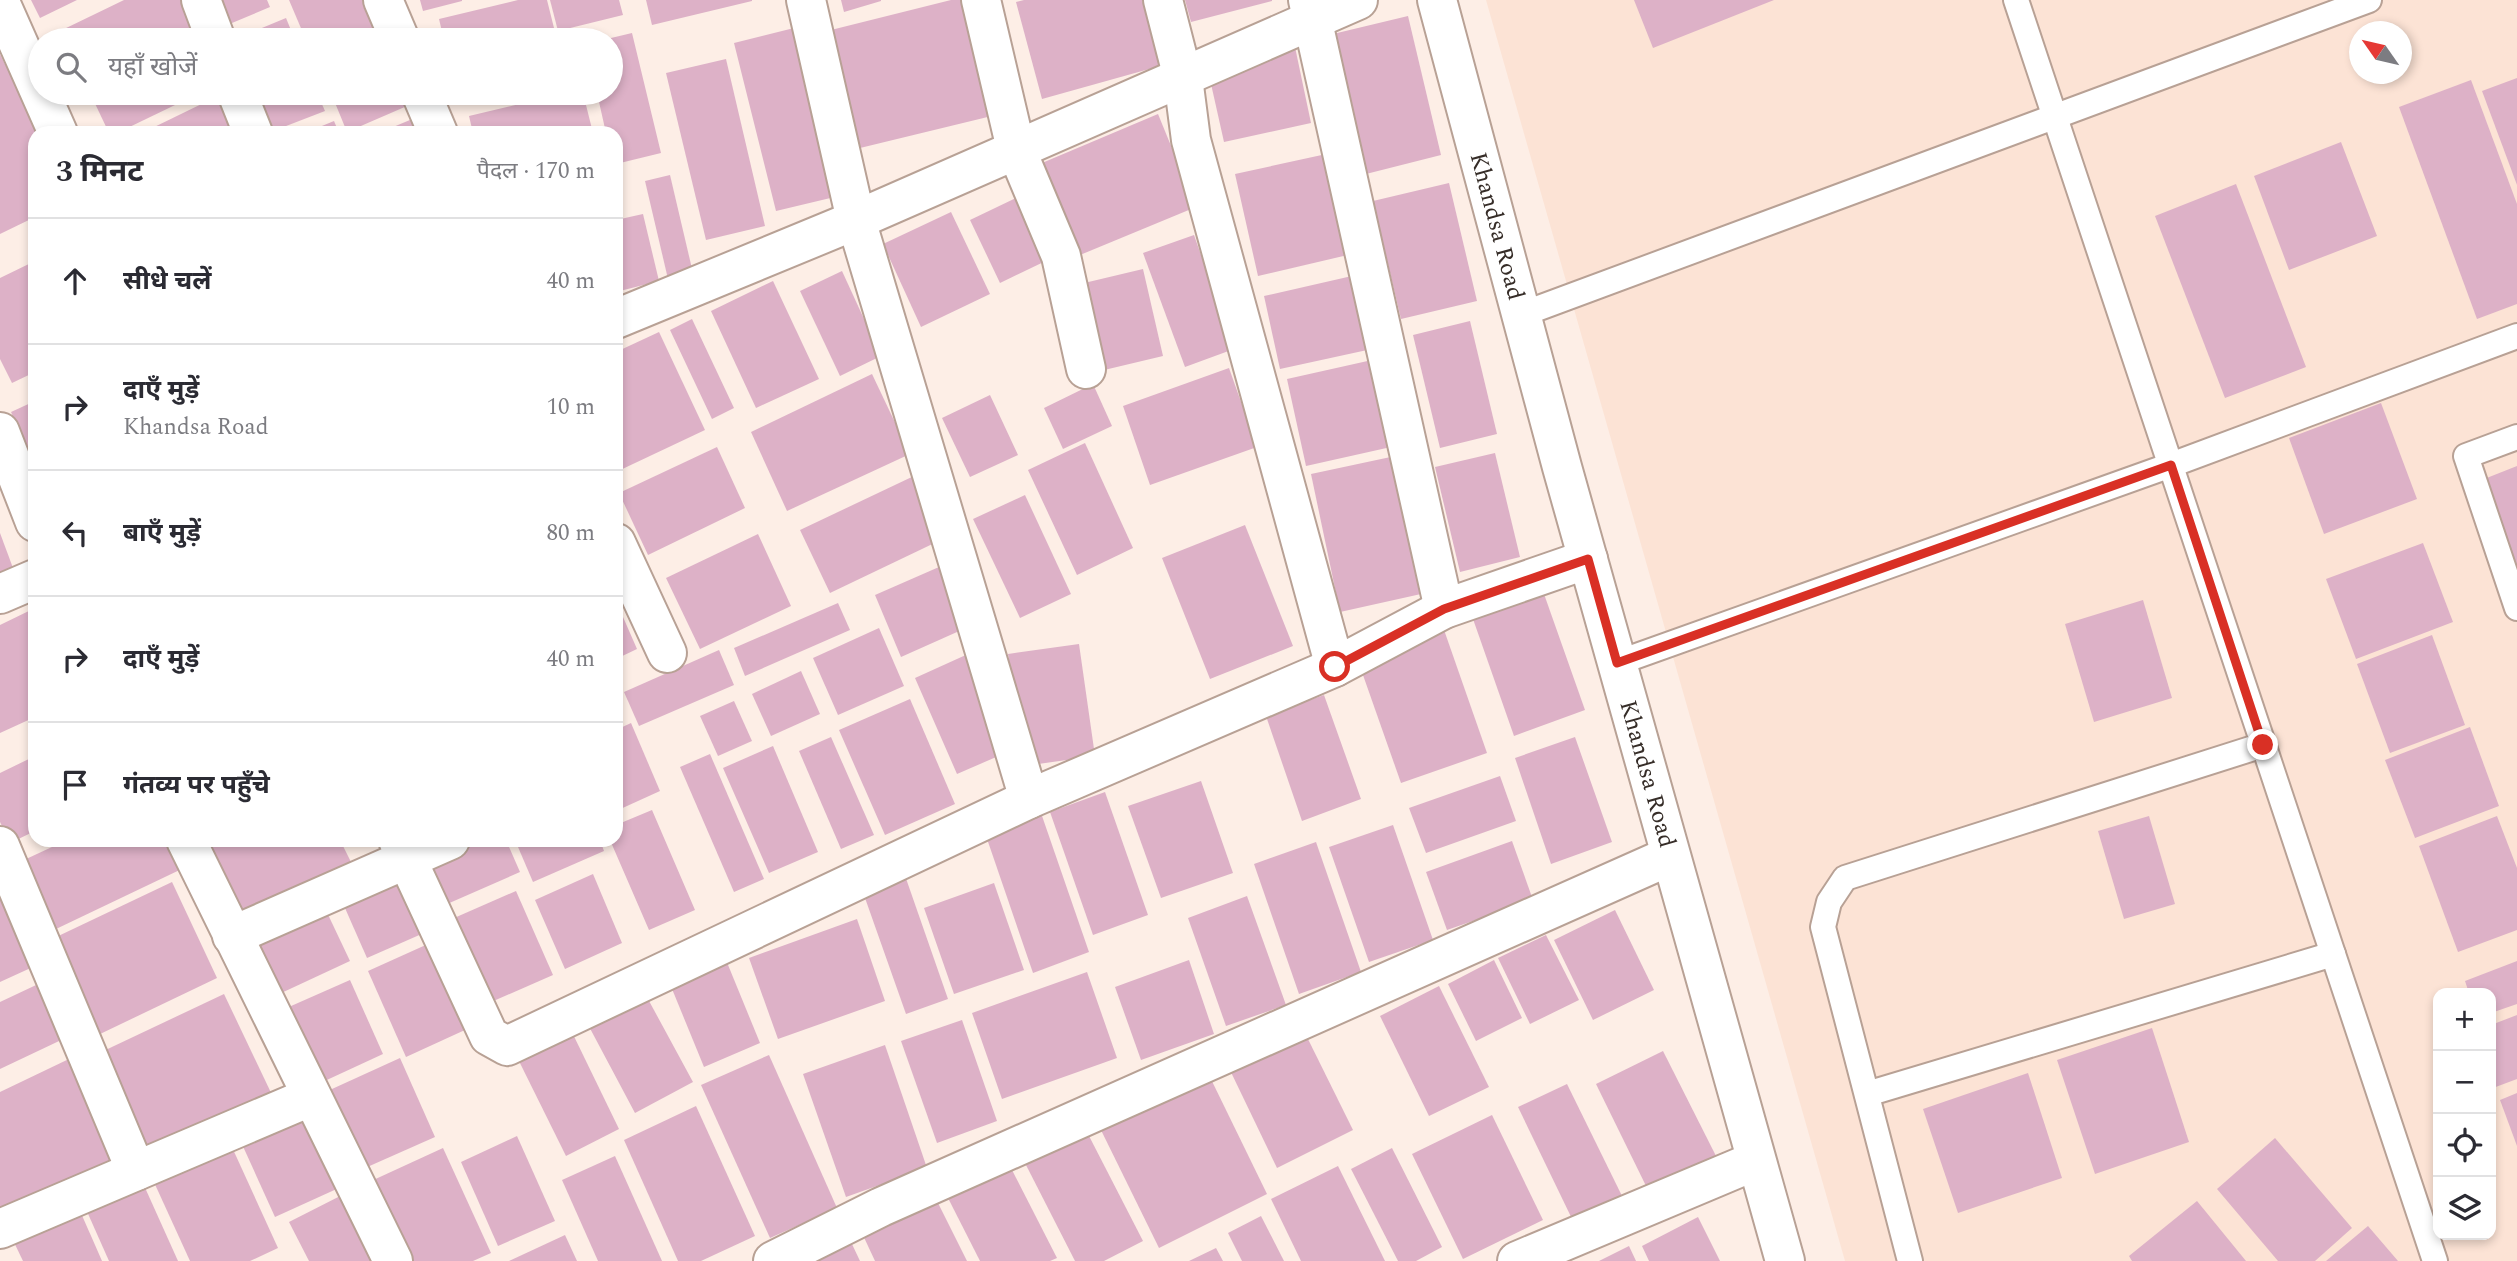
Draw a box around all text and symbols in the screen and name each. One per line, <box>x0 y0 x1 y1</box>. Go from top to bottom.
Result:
north arrow <box>2349 21 2412 84</box>
search box <box>28 28 623 105</box>
text: यहाँ खोजें <box>108 47 197 87</box>
icon: search <box>52 48 90 86</box>
street label: Khandsa Road <box>1459 148 1534 304</box>
text: 3 मिनट <box>56 149 143 195</box>
text: पैदल · 170 m <box>477 154 595 189</box>
text: सीधे चलें <box>123 261 211 301</box>
icon: ahead <box>56 262 94 300</box>
text: 40 m <box>546 264 595 299</box>
text: दाएँ मुड़ें <box>123 370 199 410</box>
icon: right <box>56 388 94 426</box>
text: 10 m <box>546 390 595 425</box>
text: Khandsa Road <box>123 410 269 445</box>
text: बाएँ मुड़ें <box>123 513 201 553</box>
icon: left <box>56 514 94 552</box>
text: 80 m <box>546 516 595 551</box>
text: दाएँ मुड़ें <box>123 639 199 679</box>
icon: right <box>56 640 94 678</box>
text: 40 m <box>546 642 595 677</box>
route start <box>1319 651 1350 682</box>
street label: Khandsa Road <box>1609 696 1685 852</box>
route end <box>2247 729 2278 760</box>
text: गंतव्य पर पहुँचे <box>123 765 270 805</box>
icon: arrive <box>56 766 94 804</box>
map controls <box>2433 988 2496 1240</box>
button: + <box>2433 988 2496 1051</box>
button: − <box>2433 1051 2496 1114</box>
button: locate <box>2433 1114 2496 1177</box>
button: layers <box>2433 1177 2496 1240</box>

